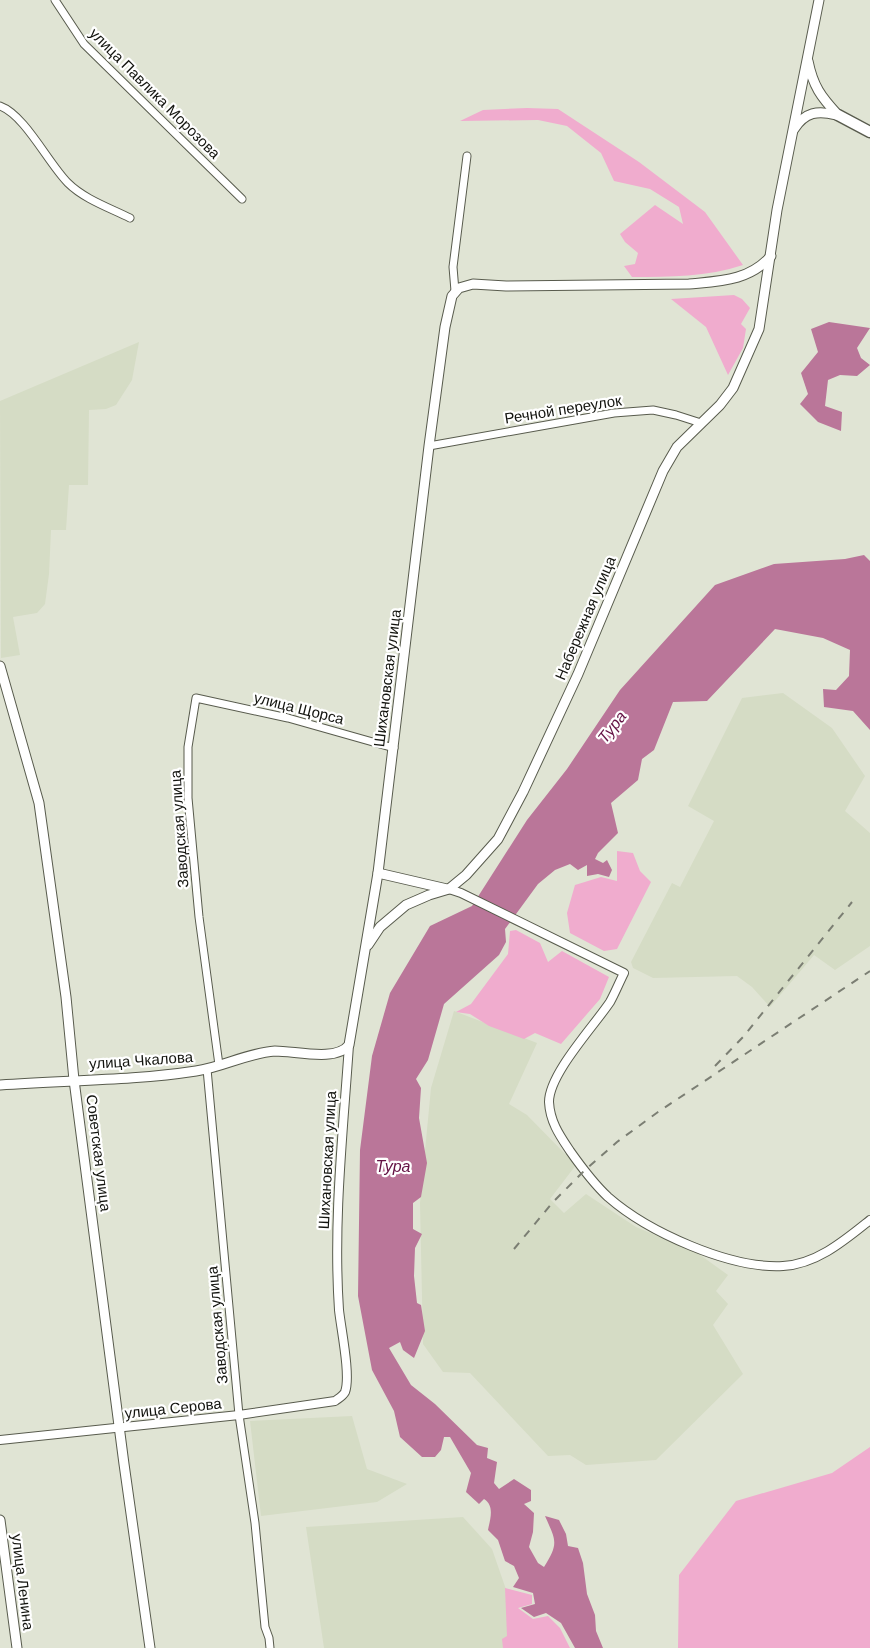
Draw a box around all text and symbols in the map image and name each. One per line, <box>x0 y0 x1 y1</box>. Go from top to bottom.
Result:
street label: улица Павлика Морозова <box>86 24 224 162</box>
street label: Речной переулок <box>503 391 623 427</box>
street label: Набережная улица <box>551 553 619 682</box>
street label: Шихановская улица <box>370 608 404 748</box>
street label: улица Щорса <box>252 689 346 728</box>
water label: Тура <box>595 708 630 746</box>
street label: Заводская улица <box>166 769 192 889</box>
street label: улица Чкалова <box>89 1048 194 1072</box>
street label: Шихановская улица <box>315 1090 339 1230</box>
street label: Советская улица <box>83 1094 115 1213</box>
water label: Тура <box>375 1158 411 1175</box>
street label: Заводская улица <box>203 1265 231 1385</box>
street label: улица Серова <box>124 1394 223 1422</box>
street label: улица Ленина <box>9 1533 37 1632</box>

